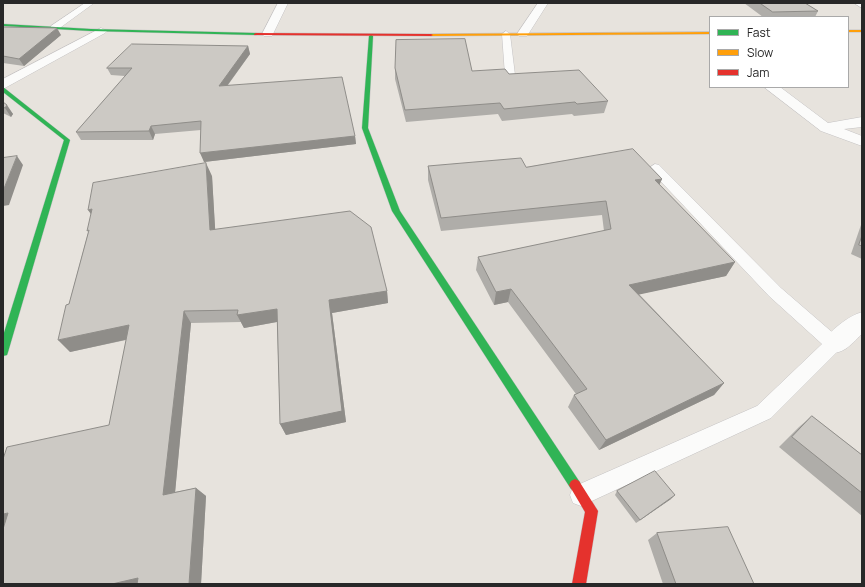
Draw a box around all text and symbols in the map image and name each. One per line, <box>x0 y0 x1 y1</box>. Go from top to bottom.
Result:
legend <box>709 16 849 88</box>
text: Fast <box>747 24 771 41</box>
text: Slow <box>747 44 773 61</box>
text: Jam <box>747 64 769 81</box>

